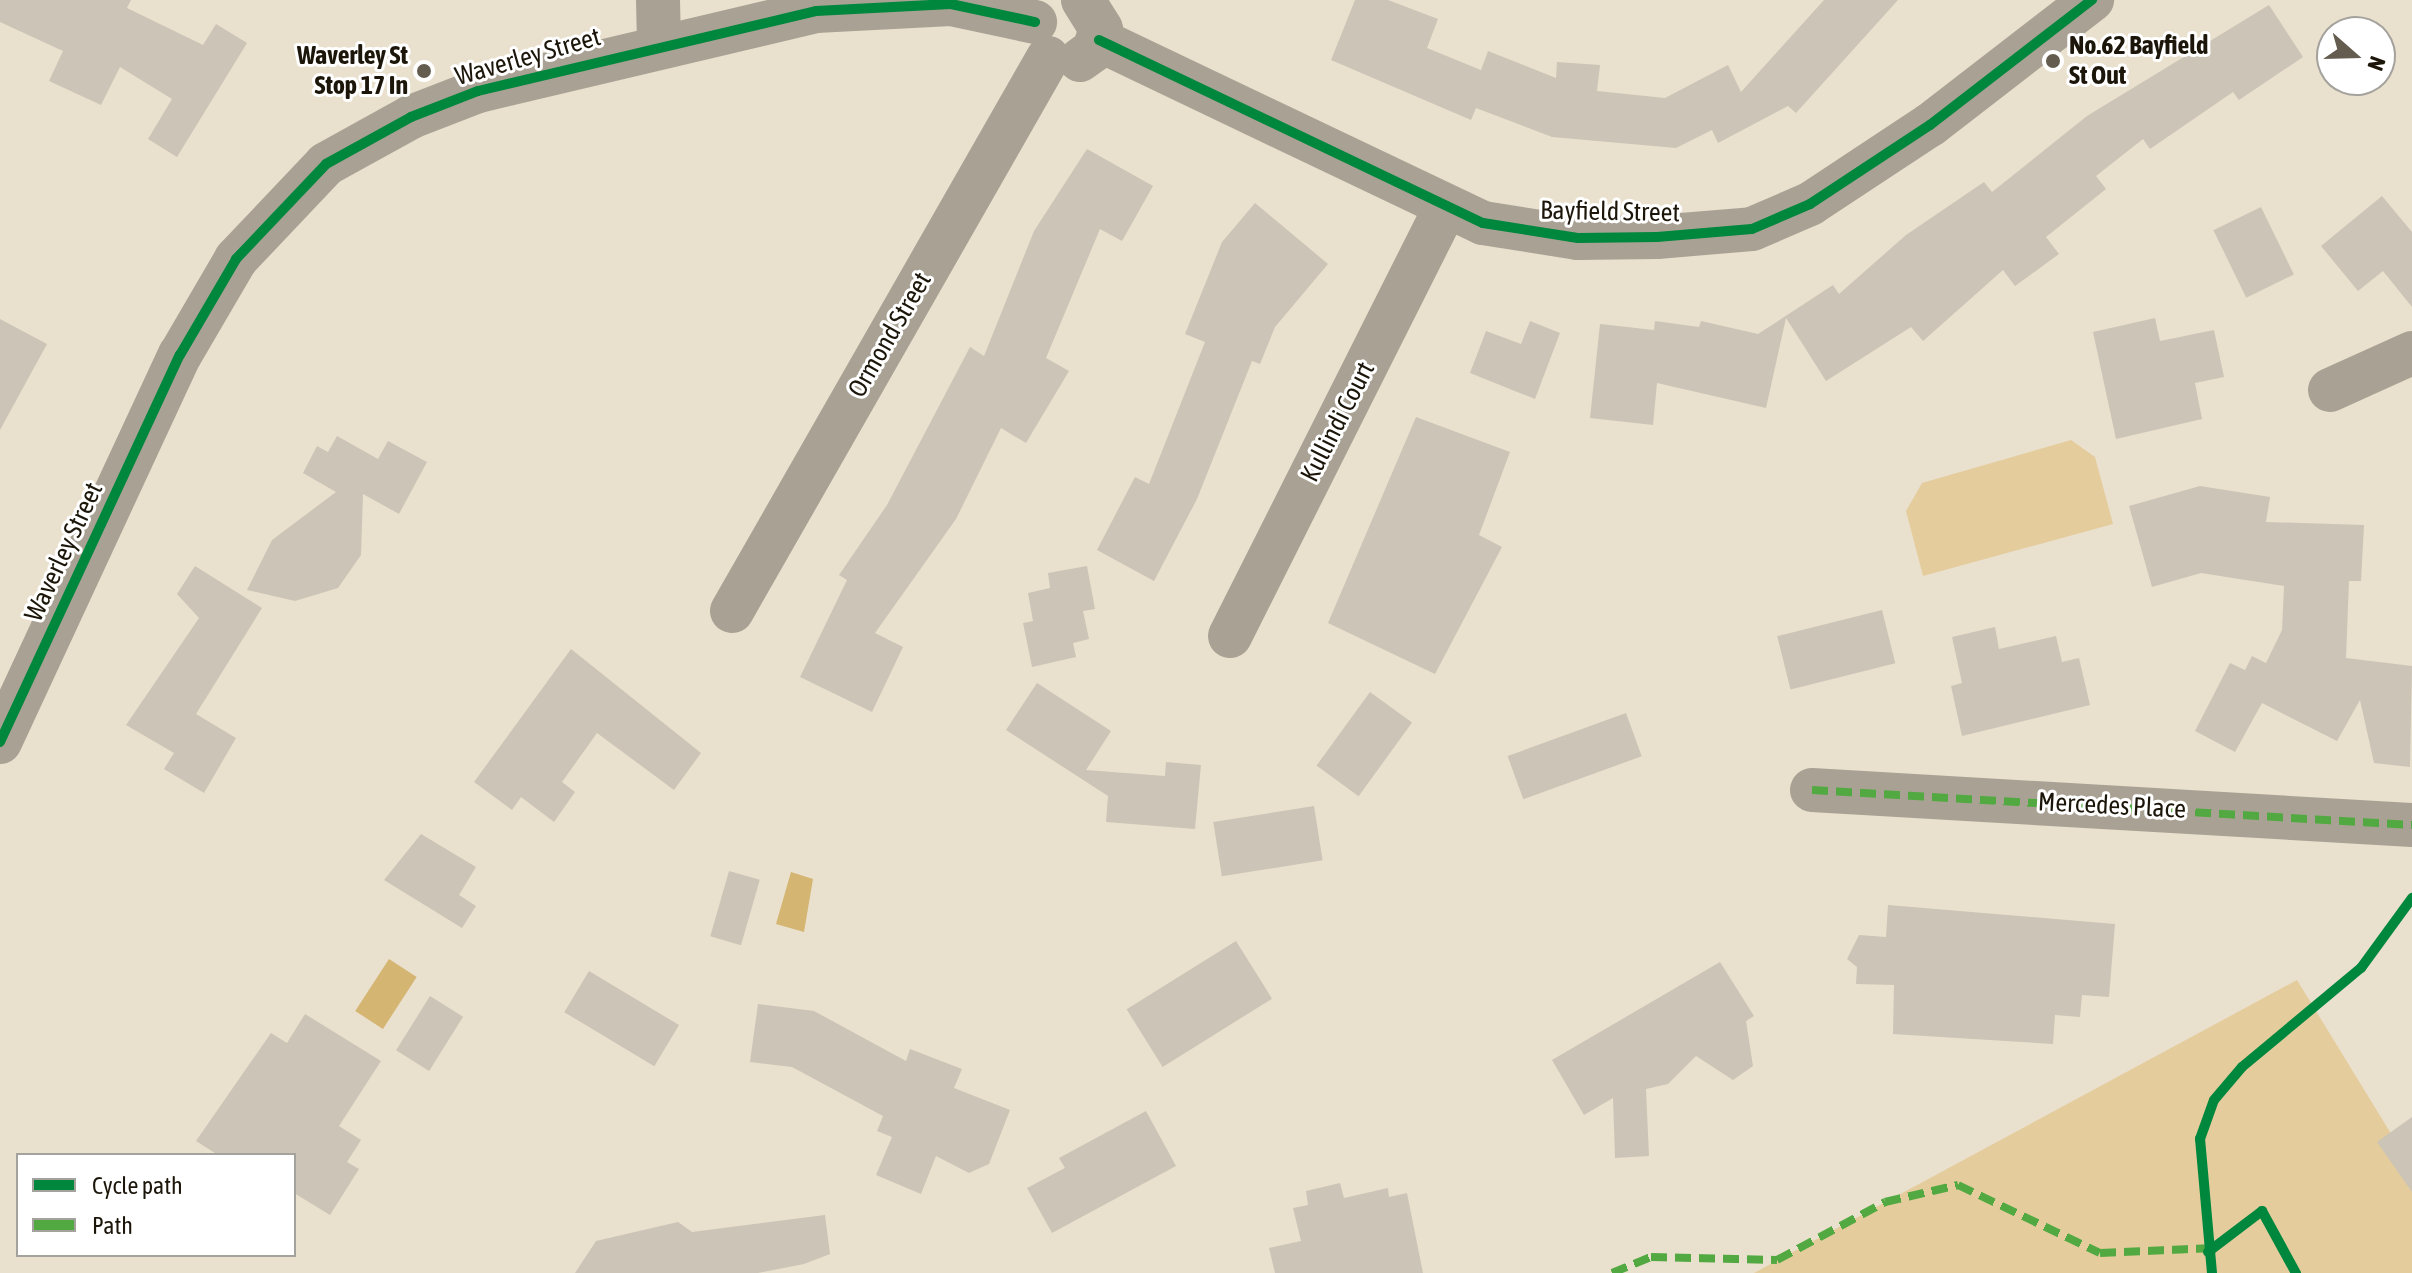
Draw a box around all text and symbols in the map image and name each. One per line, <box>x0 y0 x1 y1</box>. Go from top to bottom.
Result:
north arrow <box>2316 16 2396 96</box>
street label: Waverley Street <box>452 21 604 93</box>
place label: No.62 Bayfield St Out <box>2069 30 2208 92</box>
place label: Waverley St Stop 17 In <box>297 40 408 102</box>
marker: No.62 Bayfield St Out <box>2044 52 2062 70</box>
text: N <box>2362 53 2391 74</box>
marker: Waverley St Stop 17 In <box>415 62 433 80</box>
street label: Bayfield Street <box>1540 195 1680 229</box>
street label: Ormond Street <box>842 267 938 403</box>
street label: Kullindi Court <box>1294 357 1382 487</box>
street label: Waverley Street <box>18 478 110 626</box>
street label: Mercedes Place <box>2037 787 2187 825</box>
legend <box>16 1153 296 1257</box>
text: Cycle path <box>92 1172 183 1199</box>
text: Path <box>92 1212 133 1239</box>

